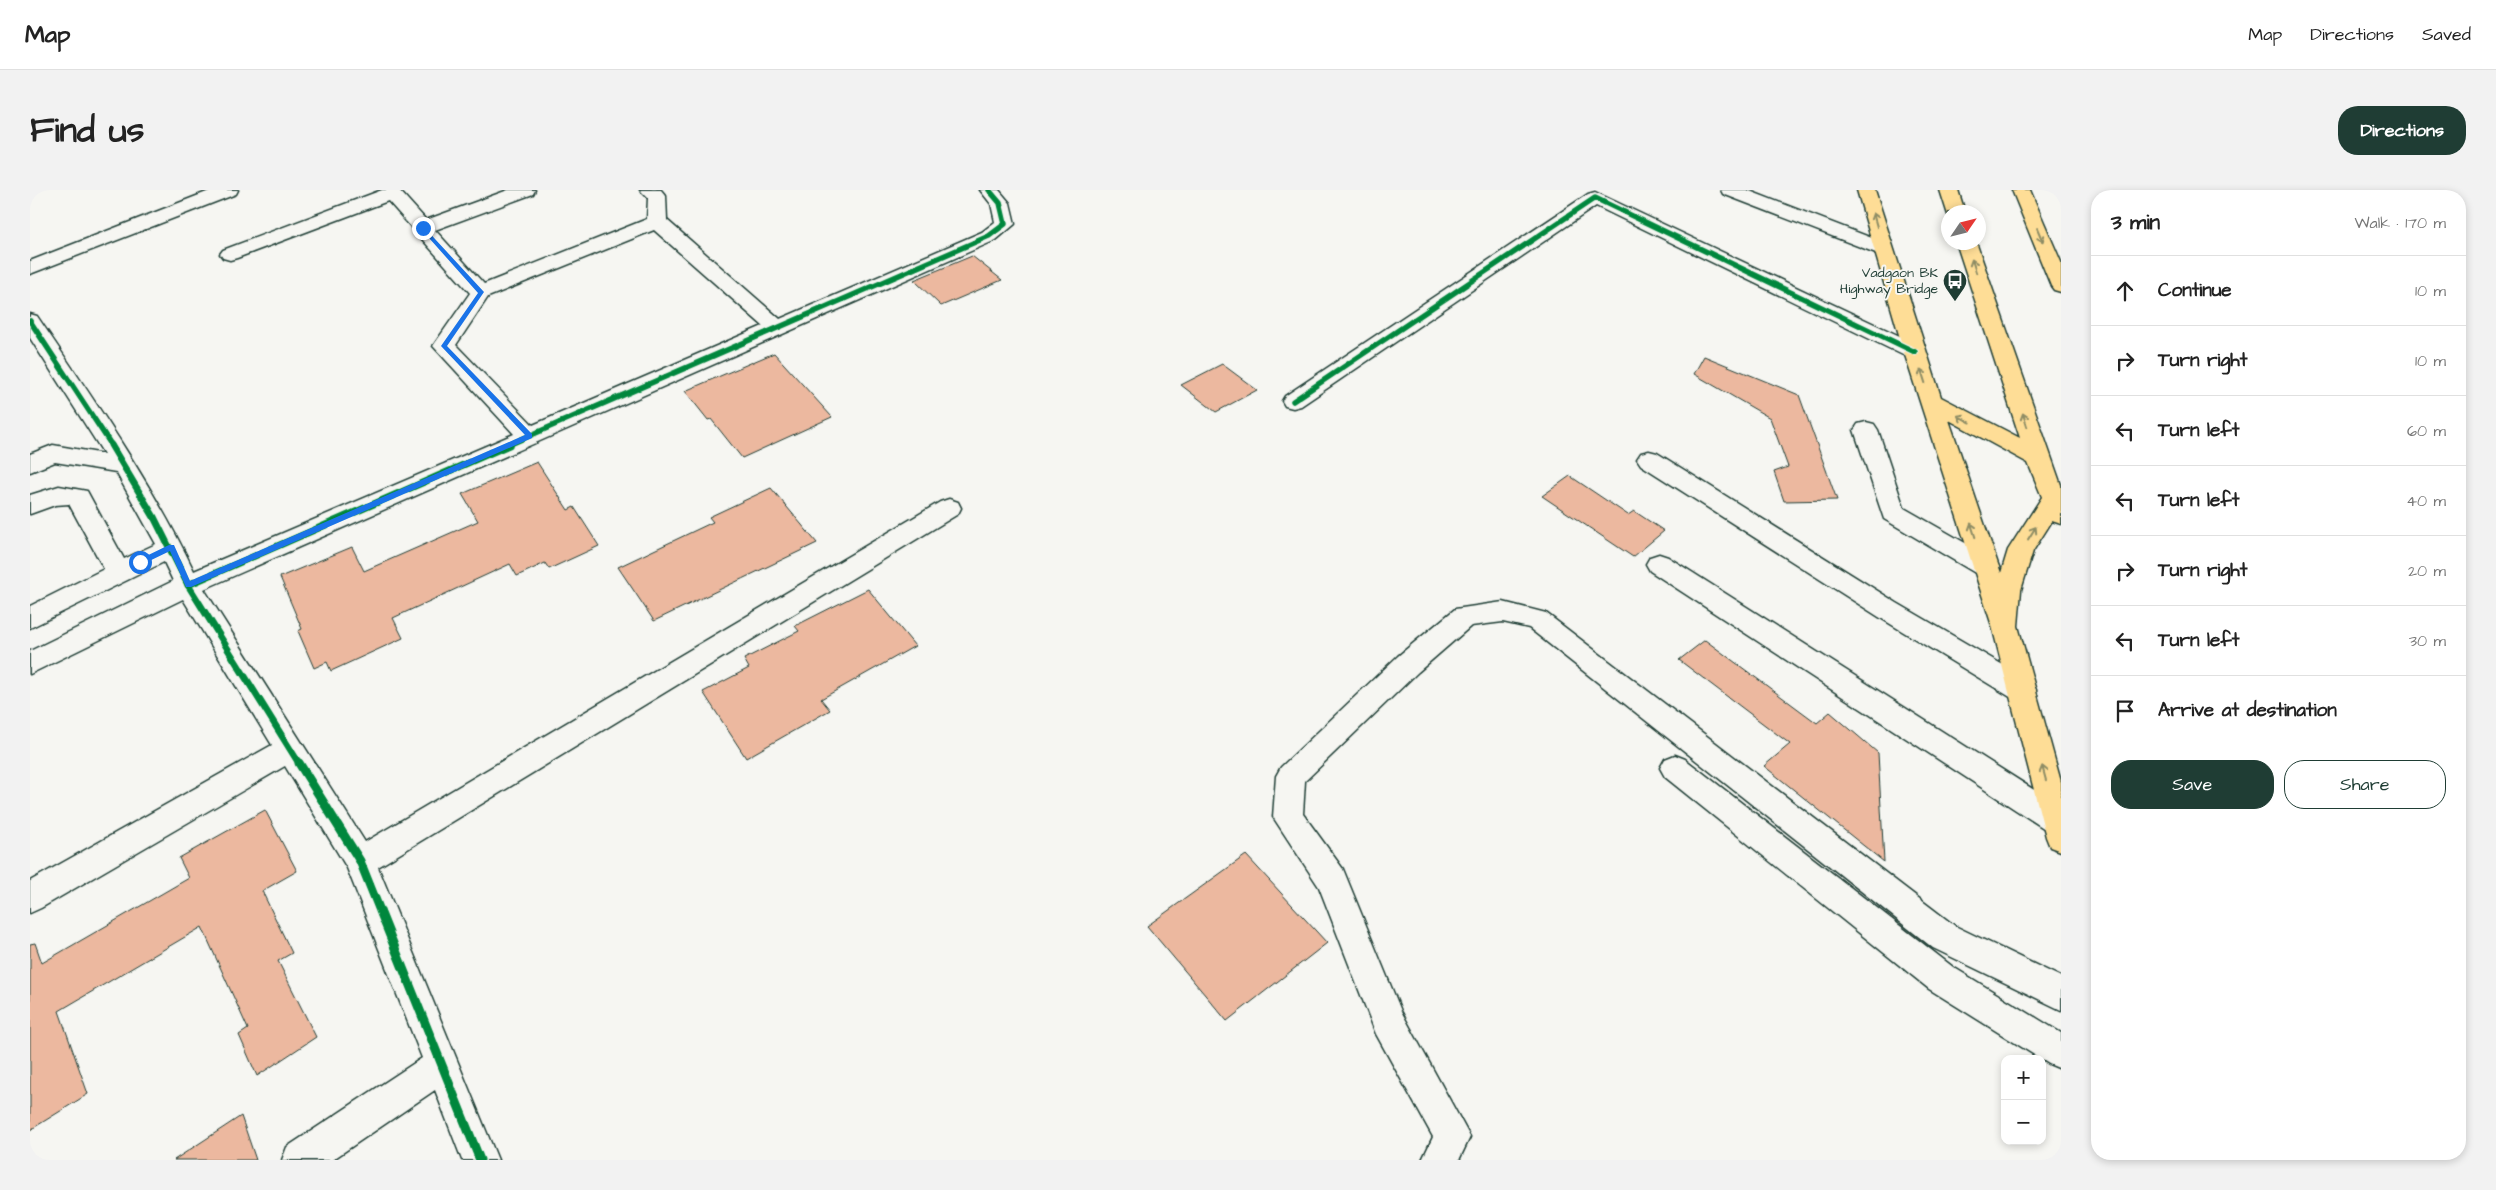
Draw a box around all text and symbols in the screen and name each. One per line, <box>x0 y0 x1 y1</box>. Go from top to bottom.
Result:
text: Map <box>25 18 70 52</box>
text: Map <box>2248 22 2282 47</box>
text: Directions <box>2310 22 2394 47</box>
text: Saved <box>2422 22 2471 47</box>
text: Find us <box>30 106 144 155</box>
button: Directions <box>2338 106 2466 155</box>
north arrow <box>1941 205 1986 250</box>
text: 3 min <box>2111 208 2160 237</box>
text: Walk · 170 m <box>2355 212 2446 234</box>
one-way arrow <box>1870 213 1879 229</box>
route end <box>412 217 435 240</box>
one-way arrow <box>2035 227 2045 242</box>
one-way arrow <box>1969 258 1978 274</box>
place label: Vadgaon BK Highway Bridge <box>1840 263 1939 299</box>
bus stop icon: Vadgaon BK Highway Bridge <box>1942 268 1968 302</box>
icon: ahead <box>2111 277 2139 305</box>
text: Continue <box>2158 277 2232 304</box>
text: 10 m <box>2415 280 2446 302</box>
icon: right <box>2111 347 2139 375</box>
text: Turn right <box>2158 347 2247 374</box>
text: 10 m <box>2415 350 2446 372</box>
one-way arrow <box>1918 368 1927 384</box>
one-way arrow <box>2020 412 2030 428</box>
one-way arrow <box>1957 414 1972 424</box>
icon: left <box>2111 417 2139 445</box>
text: Turn left <box>2158 417 2239 444</box>
text: 60 m <box>2407 420 2446 442</box>
icon: left <box>2111 487 2139 515</box>
text: Turn left <box>2158 487 2239 514</box>
text: 40 m <box>2406 490 2446 512</box>
one-way arrow <box>1968 522 1978 538</box>
one-way arrow <box>2027 527 2037 541</box>
route start <box>129 551 152 574</box>
icon: right <box>2111 557 2139 585</box>
text: Turn right <box>2158 557 2247 584</box>
text: 20 m <box>2408 560 2446 582</box>
icon: left <box>2111 627 2139 655</box>
text: Turn left <box>2158 627 2239 654</box>
text: 30 m <box>2409 630 2446 652</box>
icon: arrive <box>2111 697 2139 725</box>
text: Arrive at destination <box>2158 697 2337 724</box>
button: Save <box>2111 760 2274 809</box>
button: Share <box>2284 760 2446 809</box>
one-way arrow <box>2038 765 2048 781</box>
map controls <box>2001 1055 2046 1145</box>
button: + <box>2001 1055 2046 1100</box>
button: − <box>2001 1100 2046 1145</box>

